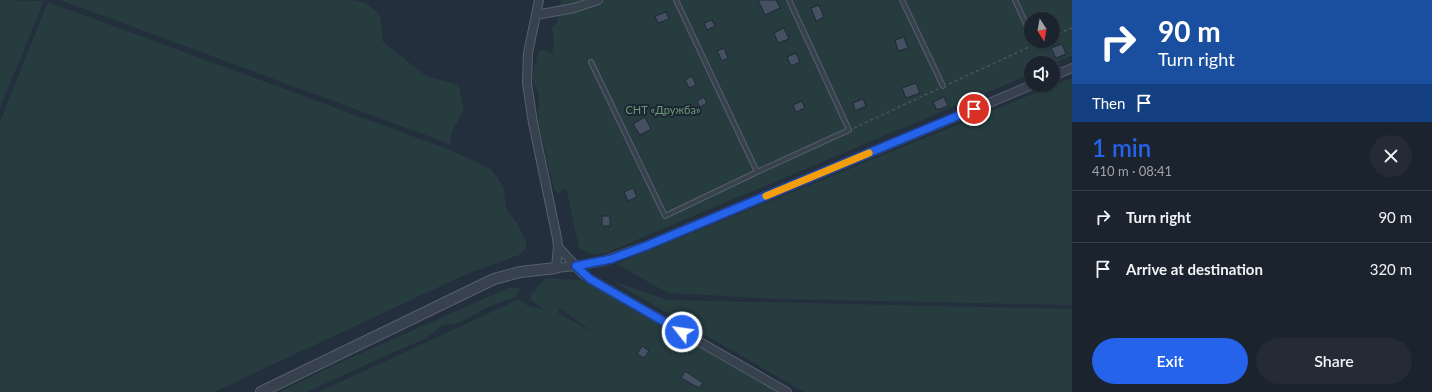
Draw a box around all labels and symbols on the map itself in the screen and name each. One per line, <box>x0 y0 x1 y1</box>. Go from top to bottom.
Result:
north arrow <box>1024 12 1060 48</box>
pin <box>957 92 991 126</box>
park label: СНТ «Дружба» <box>625 103 701 116</box>
position arrow <box>661 311 703 353</box>

